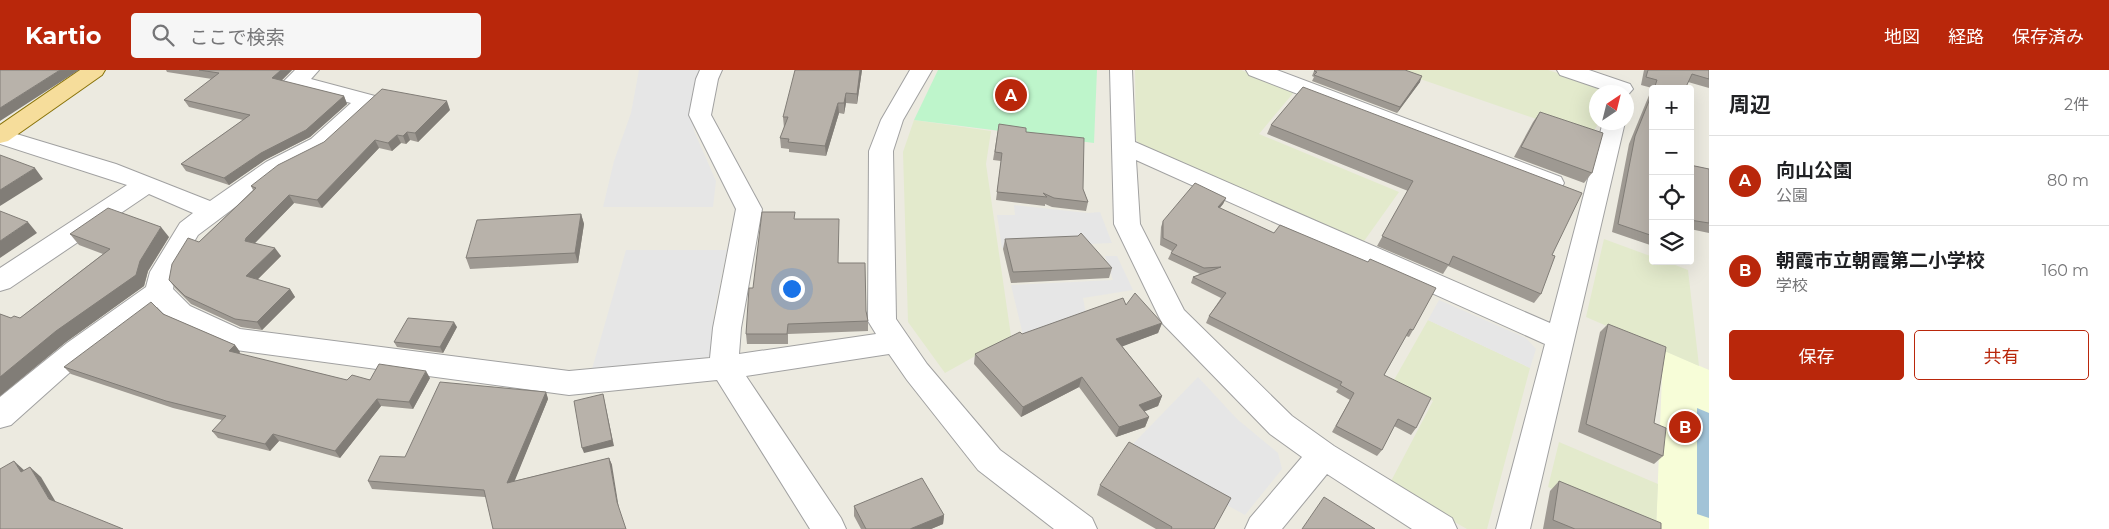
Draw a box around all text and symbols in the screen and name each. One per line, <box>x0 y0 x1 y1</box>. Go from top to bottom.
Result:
search box <box>131 13 481 58</box>
text: Kartio <box>25 21 101 50</box>
icon: search <box>149 21 177 49</box>
text: ここで検索 <box>189 26 284 49</box>
text: 地図 <box>1884 26 1920 48</box>
text: 経路 <box>1948 26 1984 48</box>
text: 保存済み <box>2012 26 2084 48</box>
pin: A <box>995 76 1027 114</box>
north arrow <box>1589 85 1634 130</box>
map controls <box>1649 85 1694 265</box>
button: + <box>1649 85 1694 130</box>
text: 周辺 <box>1729 92 1771 117</box>
text: 2件 <box>2064 95 2089 114</box>
button: − <box>1649 130 1694 175</box>
text: 向山公園 <box>1776 159 1852 182</box>
text: A <box>1739 171 1751 190</box>
text: 80 m <box>2047 171 2089 190</box>
button: locate <box>1649 175 1694 220</box>
text: 公園 <box>1776 186 1808 205</box>
button: layers <box>1649 220 1694 265</box>
text: 朝霞市立朝霞第二小学校 <box>1776 249 1985 272</box>
text: B <box>1739 261 1751 280</box>
text: 160 m <box>2042 261 2089 280</box>
your location <box>779 276 805 302</box>
text: 学校 <box>1776 276 1808 295</box>
button: 保存 <box>1729 330 1904 380</box>
button: 共有 <box>1914 330 2089 380</box>
pin: B <box>1669 408 1701 446</box>

